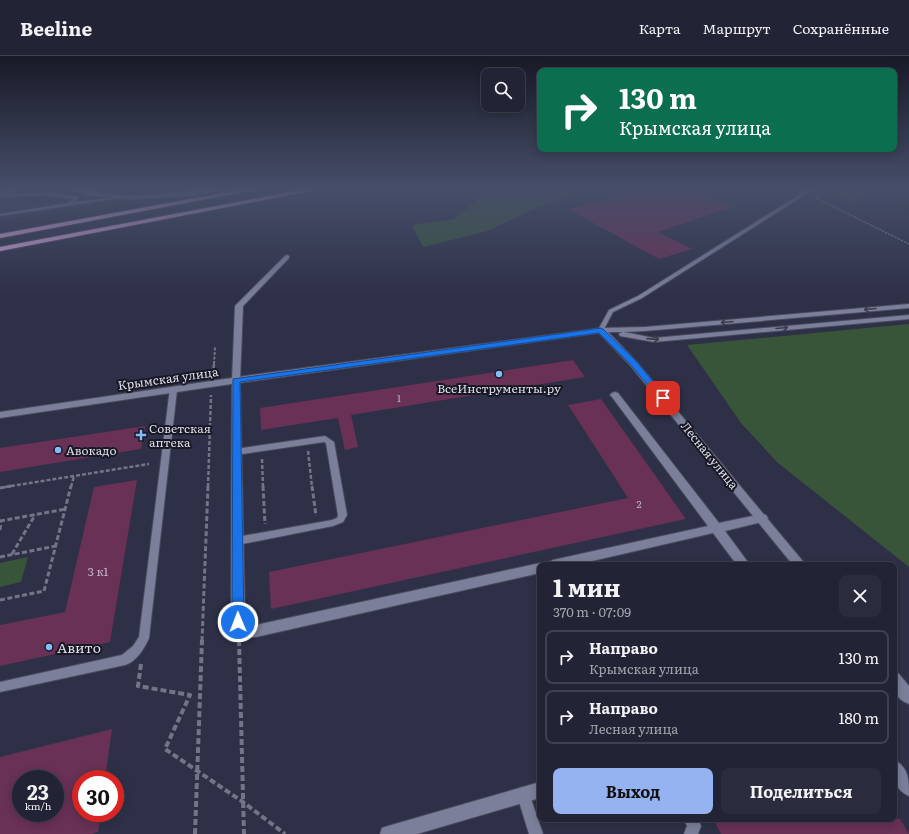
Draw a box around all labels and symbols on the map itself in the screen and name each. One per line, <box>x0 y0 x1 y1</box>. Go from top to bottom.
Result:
one-way arrow <box>864 305 877 313</box>
one-way arrow <box>721 318 734 325</box>
one-way arrow <box>776 325 789 332</box>
one-way arrow <box>646 335 659 342</box>
street label: Крымская улица <box>117 362 220 394</box>
marker: ВсеИнструменты.ру <box>494 369 504 379</box>
place label: ВсеИнструменты.ру <box>437 379 561 397</box>
pin <box>646 381 680 415</box>
house number: 1 <box>397 390 401 405</box>
street label: Лесная улица <box>677 417 743 493</box>
place label: Советская аптека <box>149 419 211 451</box>
marker: Советская аптека <box>136 430 146 440</box>
place label: Авокадо <box>66 441 117 459</box>
marker: Авокадо <box>53 445 63 455</box>
house number: 2 <box>636 496 642 511</box>
house number: 3 к1 <box>88 562 109 580</box>
position arrow <box>217 601 259 643</box>
place label: Авито <box>57 637 101 657</box>
marker: Авито <box>44 642 54 652</box>
speed limit sign: 30 <box>72 770 124 822</box>

